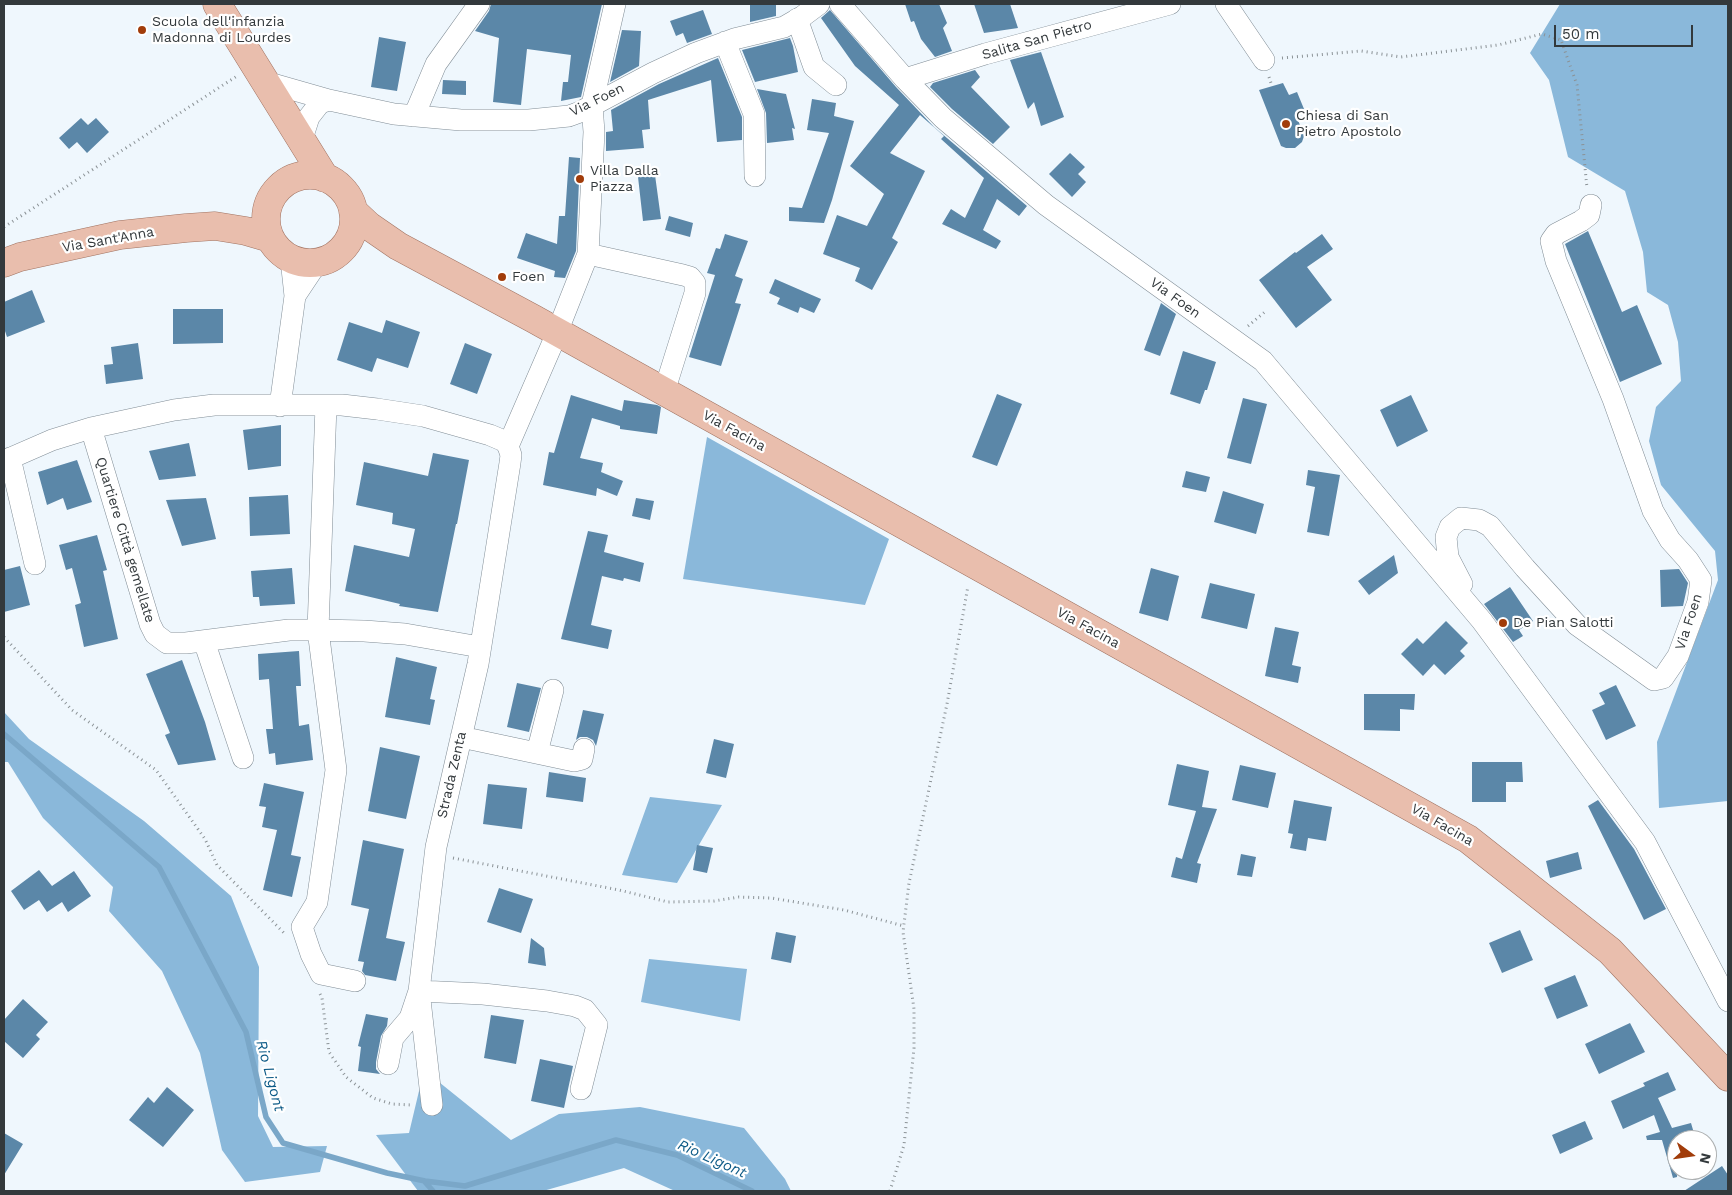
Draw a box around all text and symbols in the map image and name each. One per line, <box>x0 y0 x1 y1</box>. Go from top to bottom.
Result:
place label: Scuola dell'infanzia Madonna di Lourdes <box>152 14 291 46</box>
scale bar <box>1557 15 1696 47</box>
street label: Salita San Pietro <box>980 16 1094 64</box>
marker: Scuola dell'infanzia Madonna di Lourdes <box>136 24 148 36</box>
text: 50 m <box>1562 25 1599 43</box>
street label: Via Foen <box>567 80 627 120</box>
place label: Chiesa di San Pietro Apostolo <box>1296 108 1401 140</box>
marker: Chiesa di San Pietro Apostolo <box>1280 118 1292 130</box>
place label: Villa Dalla Piazza <box>590 163 659 196</box>
marker: Villa Dalla Piazza <box>574 173 586 185</box>
street label: Via Sant'Anna <box>61 224 155 256</box>
place label: Foen <box>512 269 545 285</box>
marker: Foen <box>496 271 508 283</box>
street label: Via Foen <box>1146 274 1204 322</box>
street label: Via Facina <box>700 407 768 455</box>
street label: Quartiere Città gemellate <box>92 455 158 625</box>
street label: Via Foen <box>1672 592 1706 652</box>
street label: Via Facina <box>1054 604 1122 652</box>
place label: De Pian Salotti <box>1513 615 1613 631</box>
marker: De Pian Salotti <box>1497 617 1509 629</box>
street label: Strada Zenta <box>434 730 470 820</box>
street label: Via Facina <box>1408 800 1476 850</box>
water label: Rio Ligont <box>252 1038 288 1114</box>
north arrow <box>1667 1130 1717 1180</box>
water label: Rio Ligont <box>675 1136 749 1182</box>
text: N <box>1697 1151 1715 1165</box>

